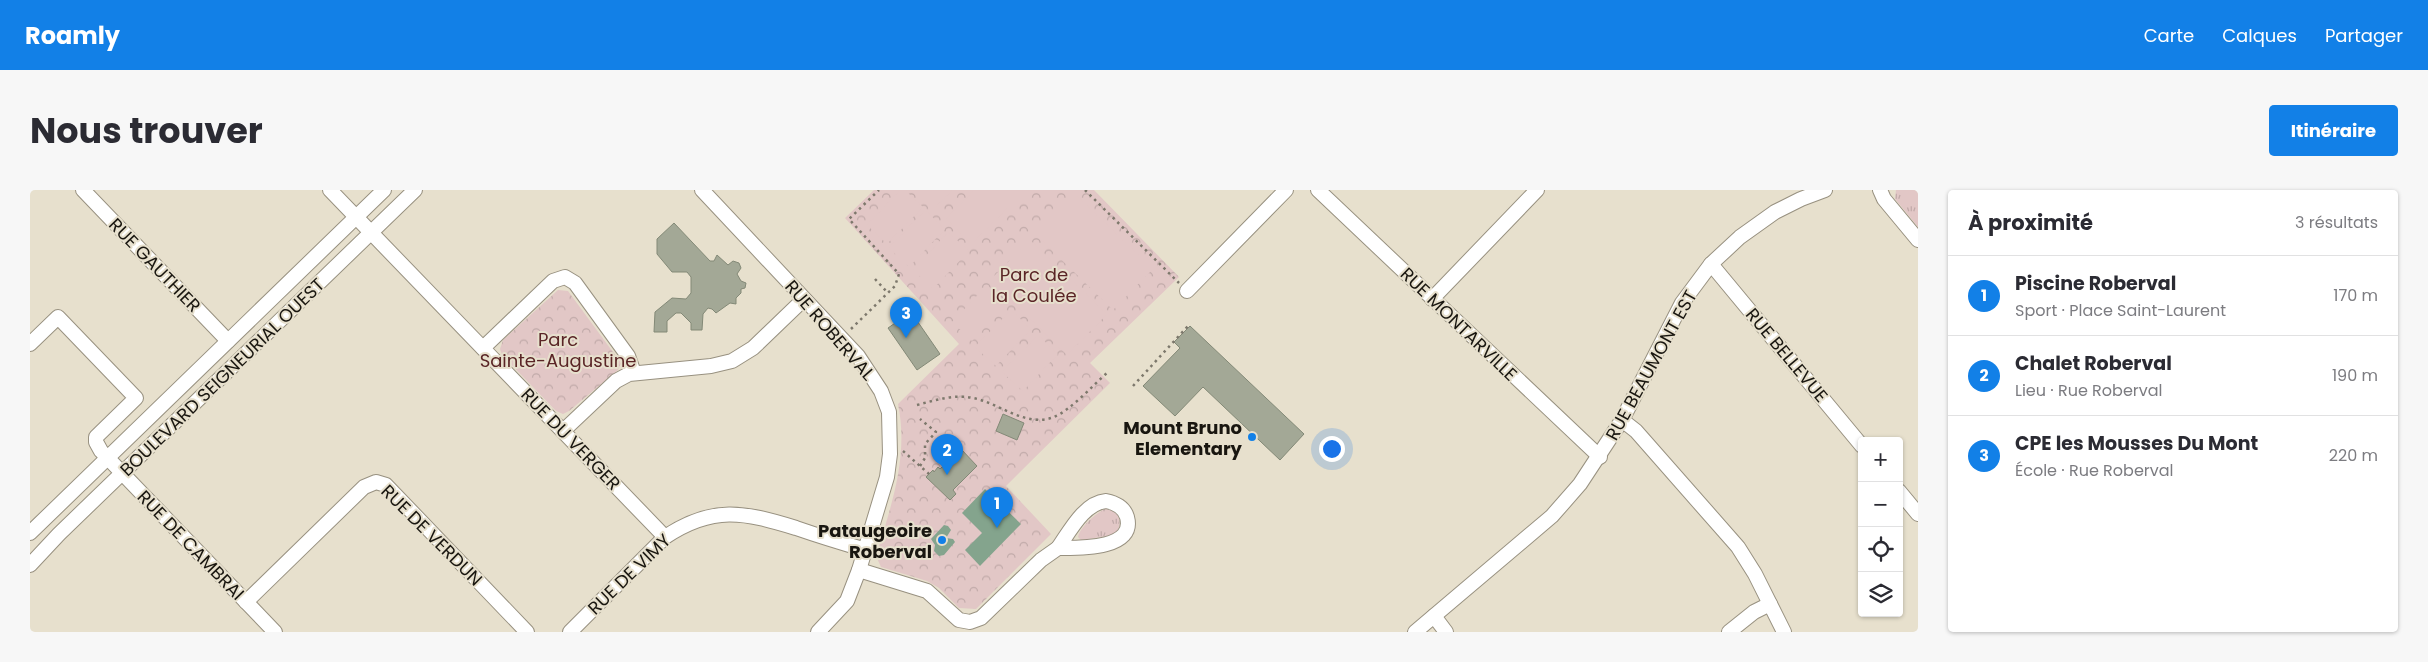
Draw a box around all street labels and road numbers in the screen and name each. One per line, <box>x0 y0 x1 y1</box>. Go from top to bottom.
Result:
street label: RUE GAUTHIER <box>104 212 206 318</box>
street label: RUE MONTARVILLE <box>1395 262 1523 386</box>
street label: BOULEVARD SEIGNEURIAL OUEST <box>114 272 330 482</box>
street label: RUE ROBERVAL <box>779 274 881 386</box>
street label: RUE BEAUMONT EST <box>1599 285 1703 445</box>
street label: RUE BELLEVUE <box>1740 303 1834 407</box>
street label: RUE DU VERGER <box>516 382 626 496</box>
street label: RUE DE VERDUN <box>376 479 488 591</box>
street label: RUE DE CAMBRAI <box>132 485 250 605</box>
street label: RUE DE VIMY <box>582 528 676 620</box>

